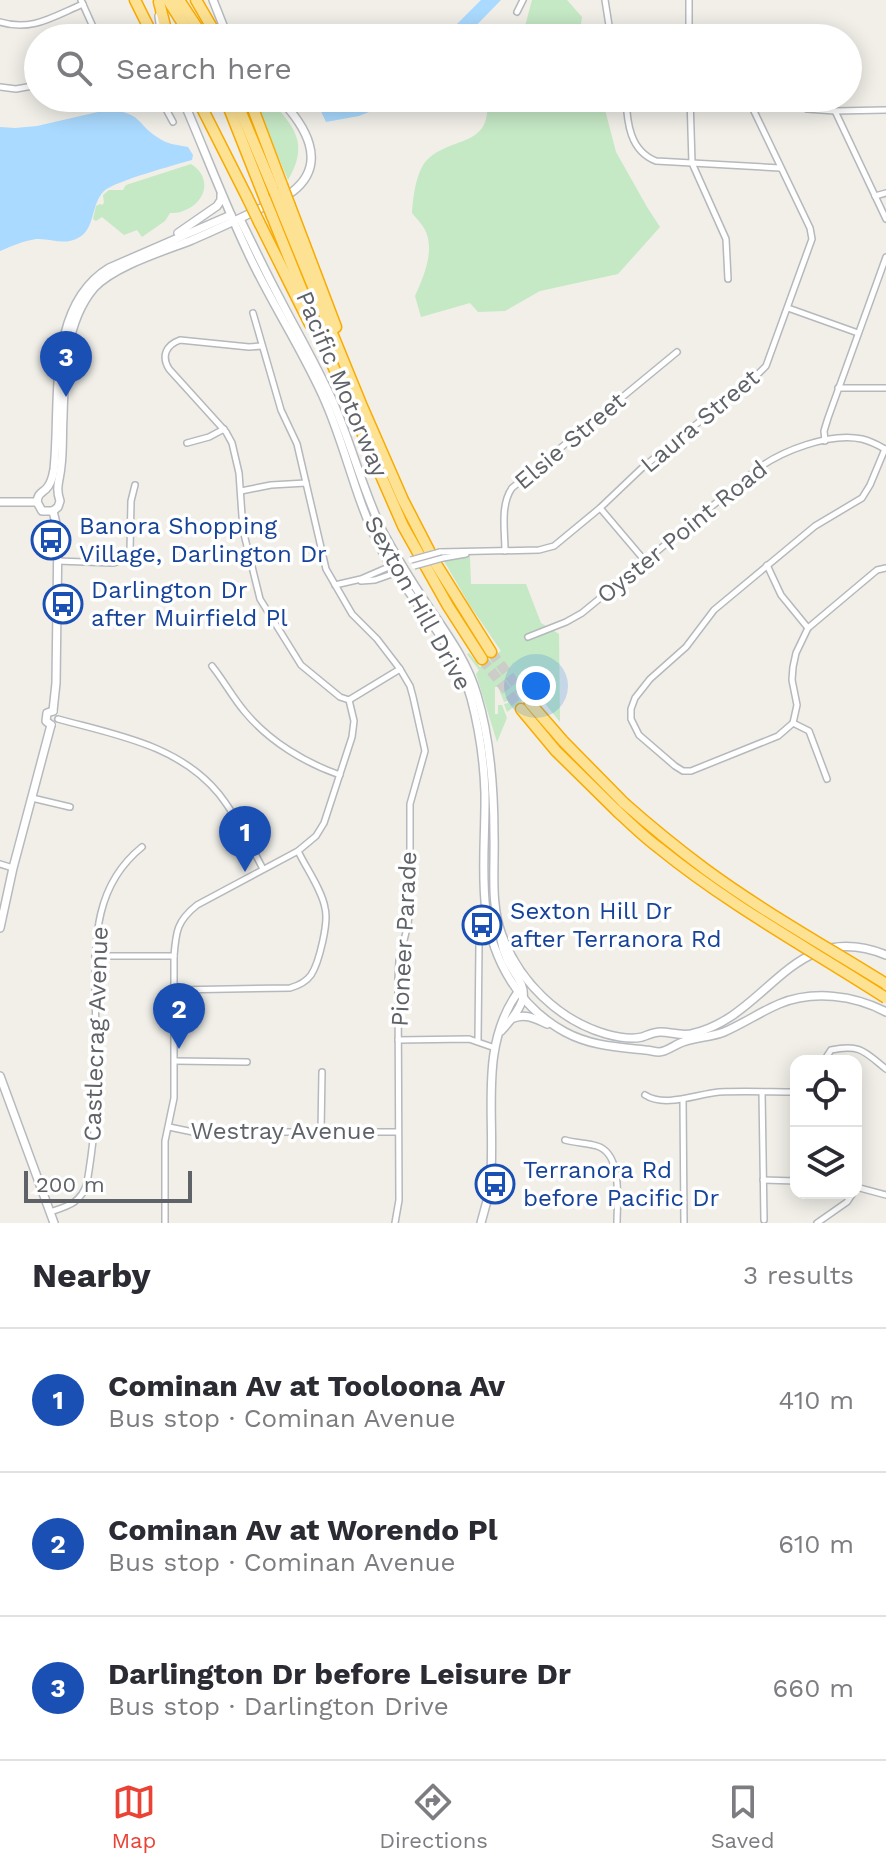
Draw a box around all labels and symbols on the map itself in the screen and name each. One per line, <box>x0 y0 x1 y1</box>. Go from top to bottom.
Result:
street label: Pacific Motorway <box>290 287 394 482</box>
pin: 3 <box>40 331 92 397</box>
street label: Laura Street <box>635 363 765 479</box>
street label: Elsie Street <box>509 387 631 495</box>
street label: Oyster Point Road <box>591 455 773 609</box>
street label: Sexton Hill Drive <box>359 511 477 695</box>
place label: Banora Shopping Village, Darlington Dr <box>79 512 327 568</box>
bus stop icon: Banora Shopping Village, Darlington Dr <box>30 519 72 561</box>
place label: Darlington Dr after Muirfield Pl <box>91 576 288 632</box>
bus stop icon: Darlington Dr after Muirfield Pl <box>42 583 84 625</box>
your location <box>516 666 556 706</box>
pin: 1 <box>219 806 271 872</box>
street label: Pioneer Parade <box>385 851 423 1027</box>
place label: Sexton Hill Dr after Terranora Rd <box>510 897 721 953</box>
bus stop icon: Sexton Hill Dr after Terranora Rd <box>461 904 503 946</box>
street label: Castlecrag Avenue <box>78 926 114 1142</box>
pin: 2 <box>153 983 205 1049</box>
street label: Westray Avenue <box>190 1117 376 1145</box>
place label: Terranora Rd before Pacific Dr <box>523 1156 719 1212</box>
bus stop icon: Terranora Rd before Pacific Dr <box>474 1163 516 1205</box>
scale bar <box>24 1167 192 1203</box>

